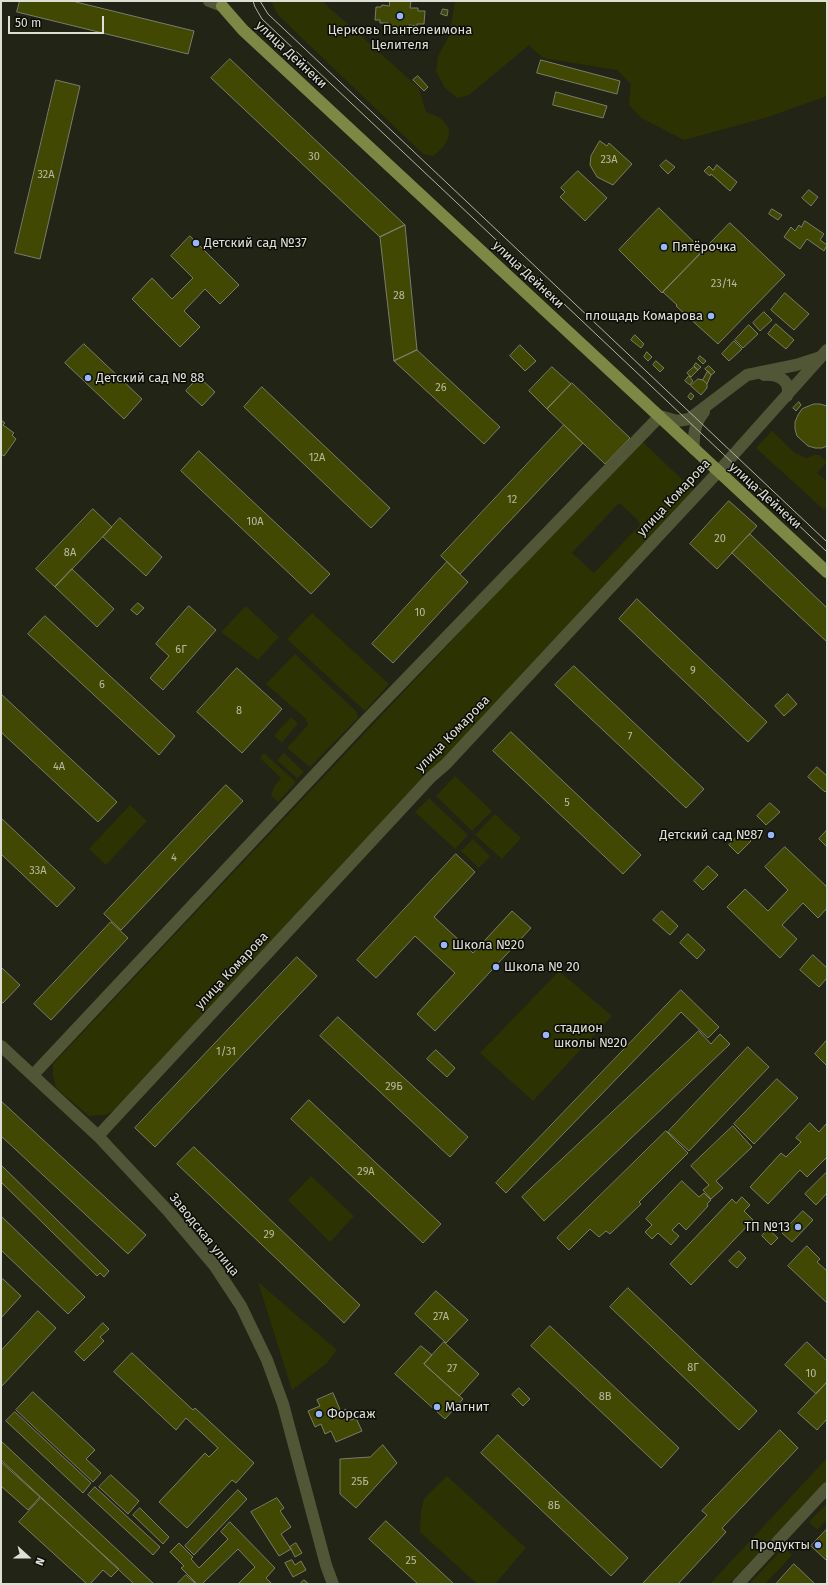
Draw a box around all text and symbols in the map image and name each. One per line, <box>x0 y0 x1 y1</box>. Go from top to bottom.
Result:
scale bar <box>10 8 106 34</box>
marker: Церковь Пантелеимона Целителя <box>395 11 405 21</box>
text: 50 m <box>15 16 41 30</box>
street label: улица Дейнеки <box>252 18 330 92</box>
place label: Церковь Пантелеимона Целителя <box>328 22 472 53</box>
house number: 30 <box>308 150 320 164</box>
house number: 23А <box>600 153 618 167</box>
house number: 32А <box>37 168 55 182</box>
place label: Детский сад №37 <box>204 235 307 251</box>
marker: Детский сад №37 <box>191 238 201 248</box>
street label: улица Дейнеки <box>489 238 567 312</box>
place label: Пятёрочка <box>672 239 737 255</box>
marker: Пятёрочка <box>659 242 669 252</box>
house number: 23/14 <box>711 277 737 291</box>
house number: 28 <box>393 289 405 303</box>
place label: площадь Комарова <box>585 308 703 324</box>
marker: площадь Комарова <box>706 311 716 321</box>
place label: Детский сад № 88 <box>96 370 204 386</box>
marker: Детский сад № 88 <box>83 373 93 383</box>
house number: 26 <box>435 381 447 395</box>
house number: 12А <box>309 451 325 465</box>
street label: улица Комарова <box>634 456 714 540</box>
street label: улица Дейнеки <box>726 459 804 533</box>
house number: 12 <box>507 493 517 507</box>
house number: 10А <box>246 515 264 529</box>
house number: 20 <box>714 532 726 546</box>
house number: 8А <box>64 546 76 560</box>
house number: 10 <box>415 606 425 620</box>
house number: 6Г <box>175 643 187 657</box>
house number: 9 <box>690 664 696 678</box>
house number: 6 <box>99 678 105 692</box>
street label: улица Комарова <box>413 693 493 775</box>
house number: 8 <box>236 704 242 718</box>
house number: 7 <box>628 730 632 744</box>
house number: 4А <box>53 760 65 774</box>
house number: 5 <box>564 796 570 810</box>
place label: Детский сад №87 <box>660 827 763 843</box>
marker: Детский сад №87 <box>766 830 776 840</box>
house number: 4 <box>171 851 177 865</box>
house number: 33А <box>29 864 47 878</box>
street label: улица Комарова <box>192 929 272 1013</box>
place label: Школа №20 <box>452 937 524 953</box>
marker: Школа №20 <box>439 940 449 950</box>
place label: Школа № 20 <box>504 959 580 975</box>
marker: Школа № 20 <box>491 962 501 972</box>
place label: стадион школы №20 <box>554 1020 627 1051</box>
marker: стадион школы №20 <box>541 1030 551 1040</box>
house number: 1/31 <box>216 1045 236 1059</box>
house number: 29Б <box>385 1080 403 1094</box>
house number: 29А <box>357 1165 375 1179</box>
street label: Заводская улица <box>166 1190 242 1280</box>
place label: ТП №13 <box>744 1219 790 1235</box>
marker: ТП №13 <box>793 1222 803 1232</box>
house number: 29 <box>263 1228 275 1242</box>
house number: 27А <box>433 1310 449 1324</box>
house number: 8Г <box>687 1361 699 1375</box>
house number: 27 <box>447 1362 457 1376</box>
house number: 10 <box>806 1367 816 1381</box>
house number: 8В <box>599 1390 611 1404</box>
place label: Магнит <box>445 1399 489 1415</box>
marker: Магнит <box>432 1402 442 1412</box>
place label: Форсаж <box>327 1406 375 1422</box>
marker: Форсаж <box>314 1409 324 1419</box>
house number: 25Б <box>351 1475 369 1489</box>
house number: 8Б <box>548 1499 560 1513</box>
north arrow <box>8 1537 48 1577</box>
place label: Продукты <box>750 1537 810 1553</box>
marker: Продукты <box>813 1540 823 1550</box>
house number: 25 <box>406 1554 416 1568</box>
text: N <box>32 1556 47 1567</box>

